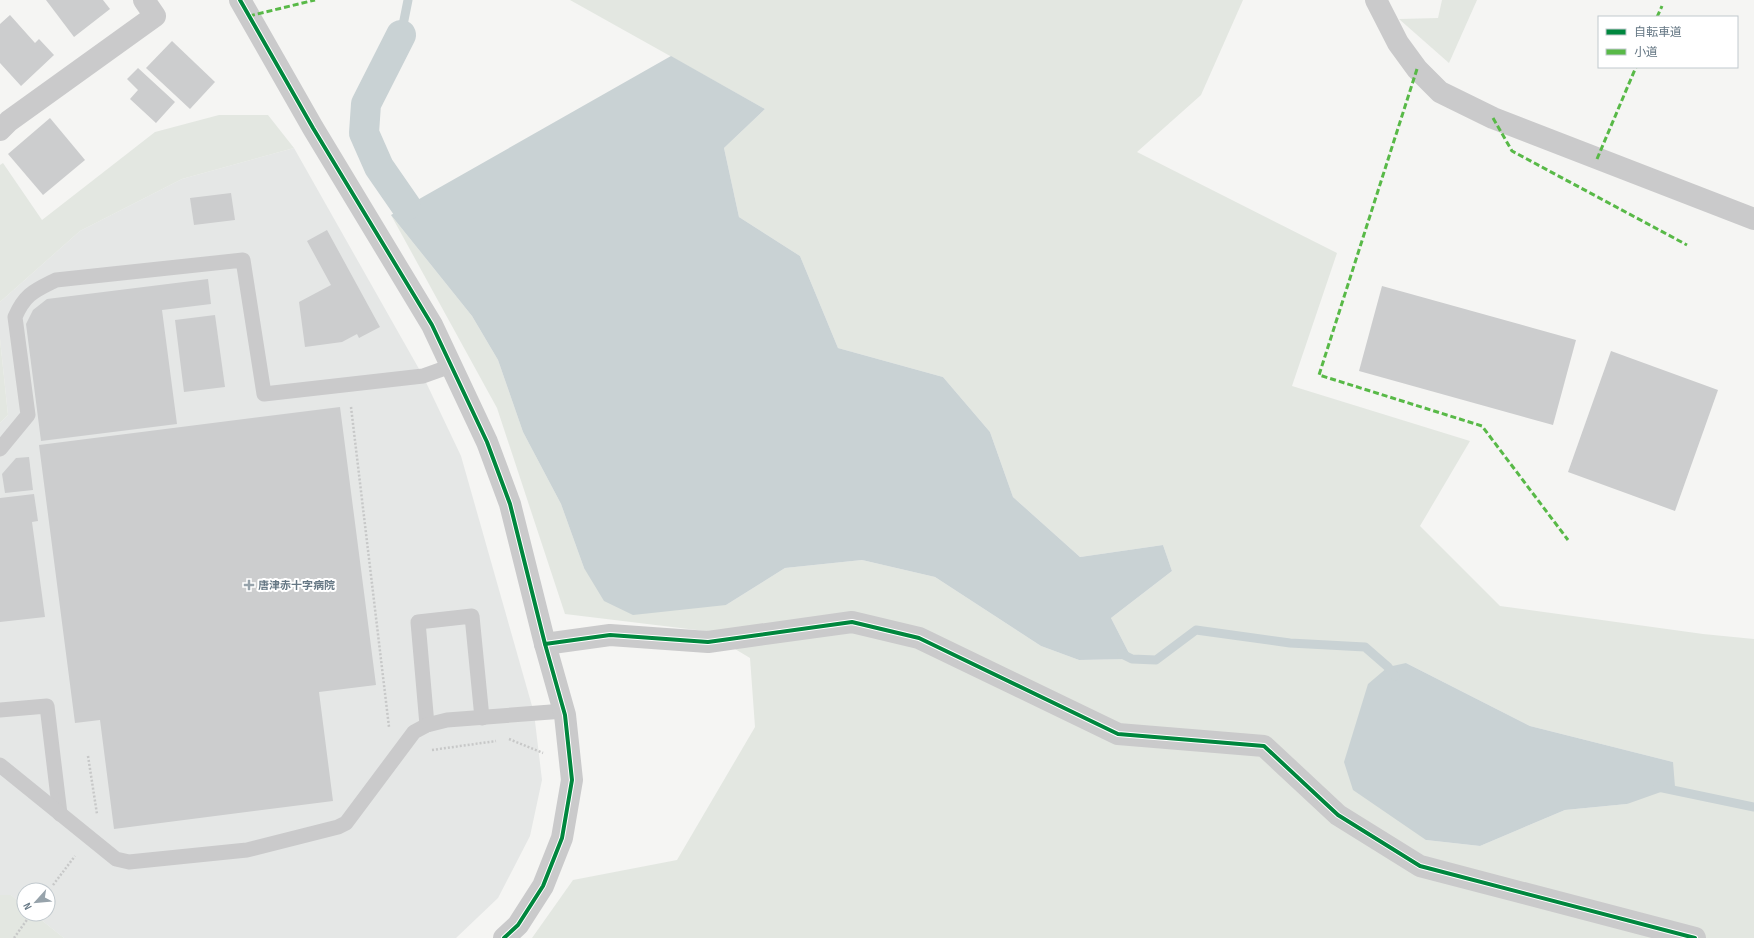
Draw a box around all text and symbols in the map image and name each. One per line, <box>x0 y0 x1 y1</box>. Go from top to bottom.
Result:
legend <box>1598 16 1738 68</box>
text: 自転車道 <box>1634 25 1682 40</box>
text: 小道 <box>1634 45 1658 60</box>
marker: 唐津赤十字病院 <box>243 579 255 591</box>
place label: 唐津赤十字病院 <box>258 579 335 592</box>
north arrow <box>16 882 56 922</box>
text: N <box>20 901 35 912</box>

